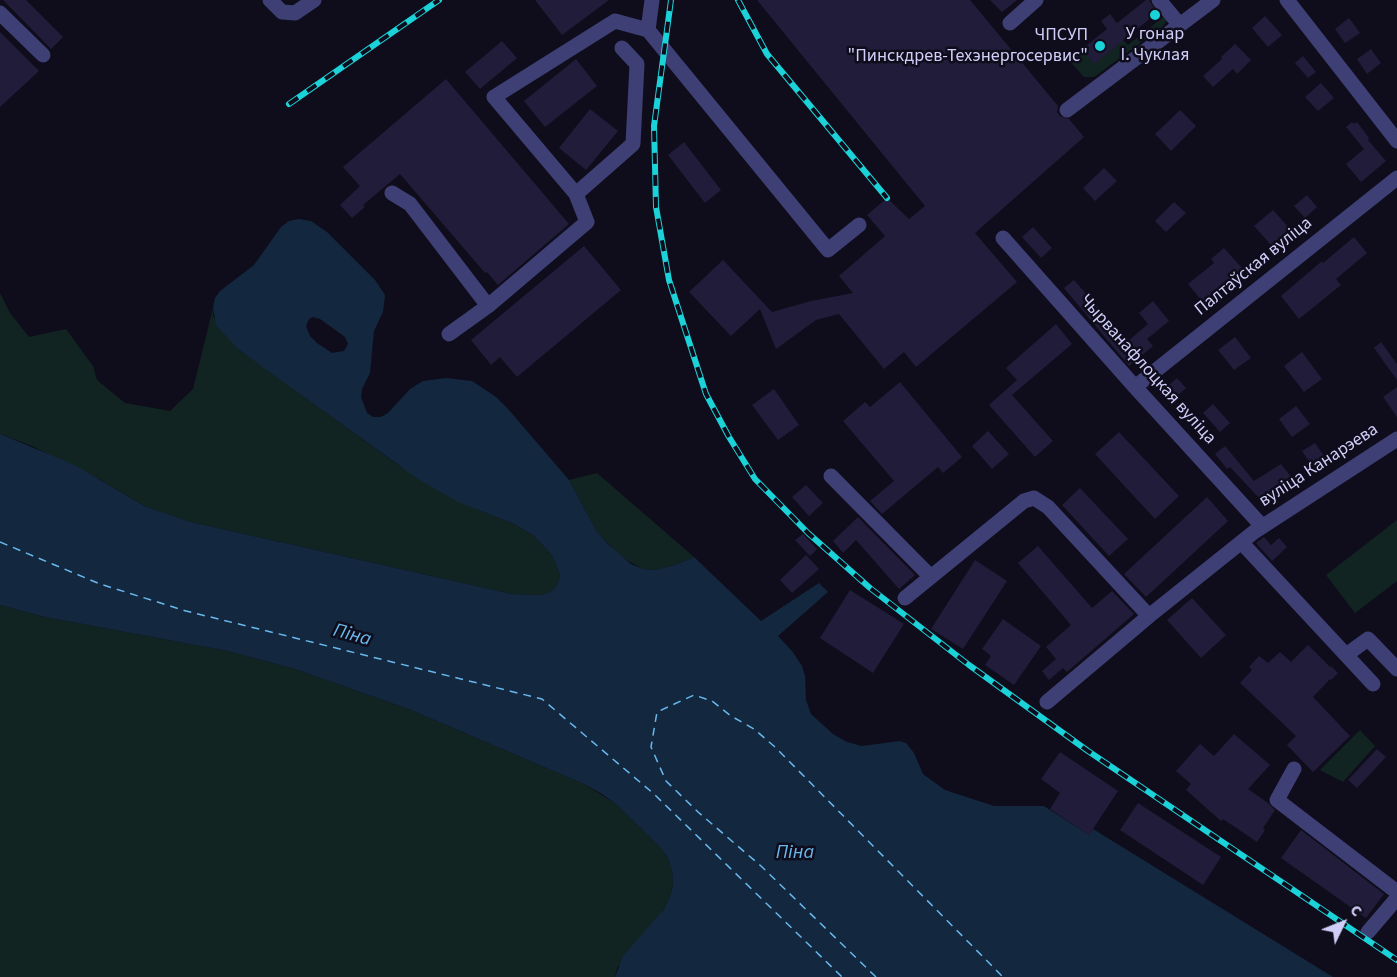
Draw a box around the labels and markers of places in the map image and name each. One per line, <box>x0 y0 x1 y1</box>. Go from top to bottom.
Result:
marker: У гонар І. Чуклая <box>1148 8 1162 22</box>
place label: У гонар І. Чуклая <box>1121 24 1189 66</box>
place label: ЧПСУП "Пинскдрев-Техэнергосервис" <box>847 25 1088 68</box>
marker: ЧПСУП "Пинскдрев-Техэнергосервис" <box>1093 39 1107 53</box>

